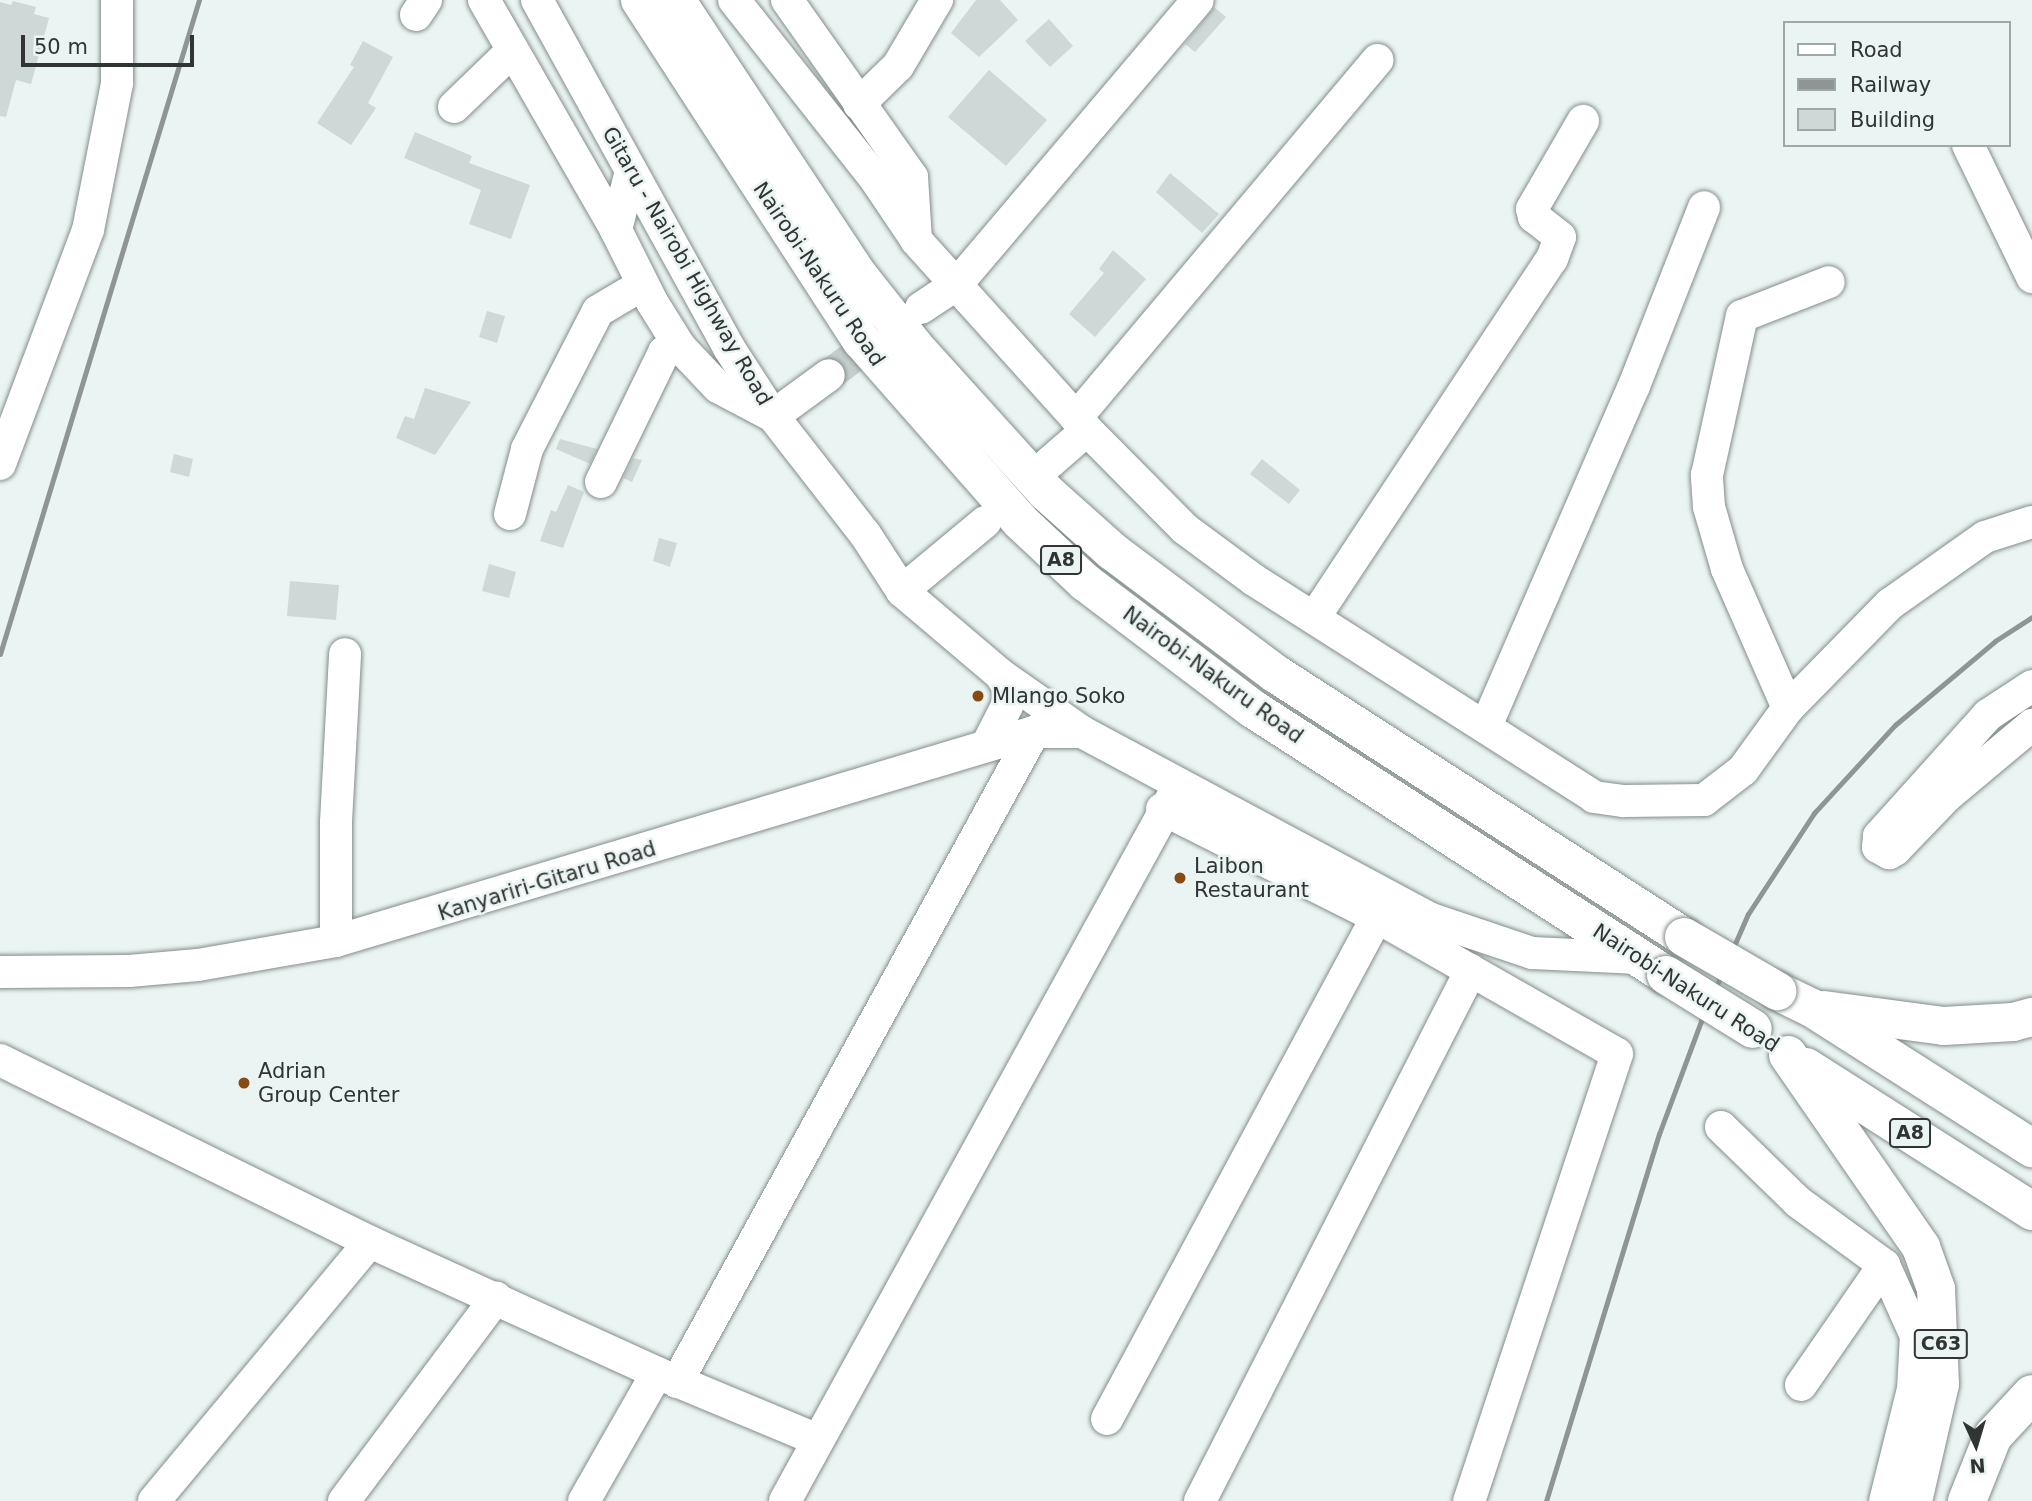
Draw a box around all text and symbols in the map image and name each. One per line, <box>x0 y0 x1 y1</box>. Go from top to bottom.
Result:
scale bar <box>24 21 198 65</box>
legend <box>1784 21 2011 147</box>
text: 50 m <box>34 35 88 59</box>
text: Road <box>1850 38 1903 62</box>
text: Railway <box>1850 73 1931 97</box>
text: Building <box>1850 108 1935 132</box>
street label: Gitaru - Nairobi Highway Road <box>597 122 777 410</box>
street label: Nairobi-Nakuru Road <box>748 177 890 371</box>
road number: A8 <box>1040 544 1082 576</box>
street label: Nairobi-Nakuru Road <box>1118 601 1308 749</box>
place label: Mlango Soko <box>992 683 1125 709</box>
marker: Mlango Soko <box>970 688 986 704</box>
street label: Kanyariri-Gitaru Road <box>435 836 659 926</box>
place label: Laibon Restaurant <box>1194 853 1309 903</box>
marker: Laibon Restaurant <box>1172 870 1188 886</box>
street label: Nairobi-Nakuru Road <box>1588 918 1784 1058</box>
place label: Adrian Group Center <box>258 1058 399 1108</box>
marker: Adrian Group Center <box>236 1075 252 1091</box>
road number: A8 <box>1889 1118 1931 1148</box>
road number: C63 <box>1913 1328 1969 1360</box>
north arrow <box>1941 1410 2011 1480</box>
text: N <box>1969 1454 1986 1477</box>

